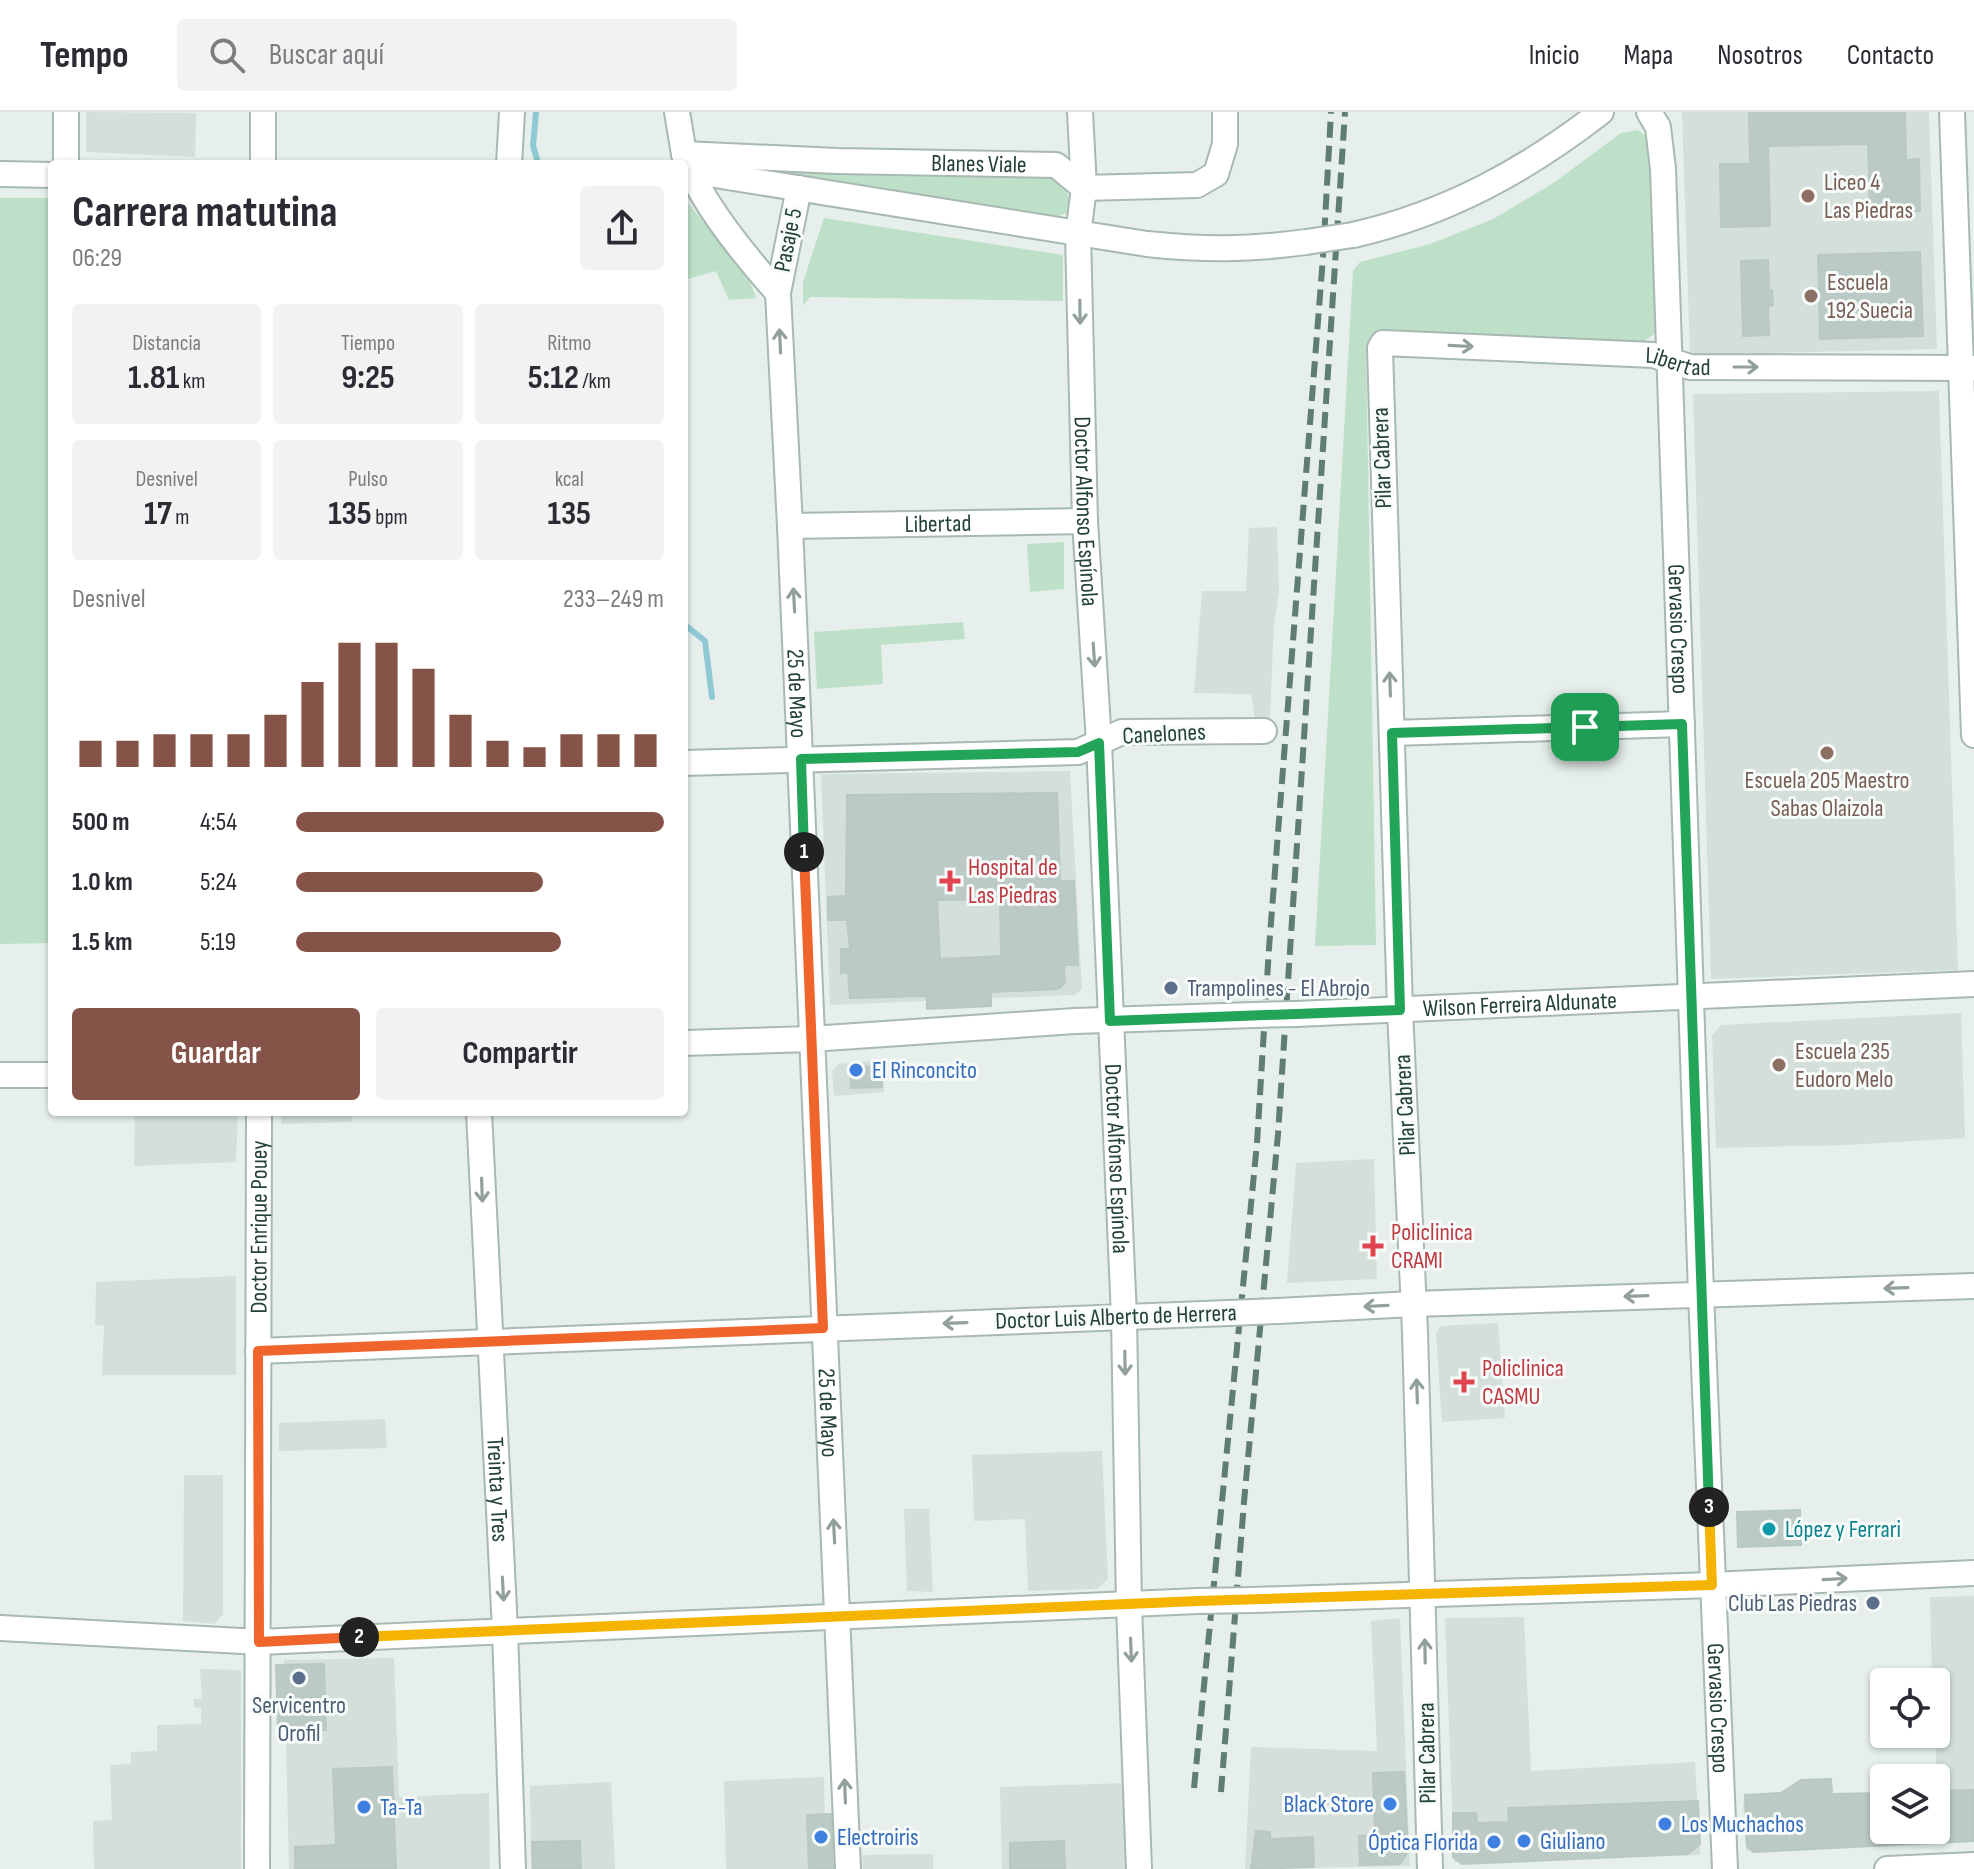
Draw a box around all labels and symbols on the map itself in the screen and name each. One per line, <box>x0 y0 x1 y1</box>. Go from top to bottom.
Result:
street label: Blanes Viale <box>931 148 1027 179</box>
place label: Liceo 4 Las Piedras <box>1824 168 1913 225</box>
marker: Liceo 4 Las Piedras <box>1799 187 1817 205</box>
street label: Pasaje 5 <box>768 206 808 274</box>
place label: Escuela 192 Suecia <box>1827 268 1913 325</box>
marker: Escuela 192 Suecia <box>1802 287 1820 305</box>
one-way arrow <box>1073 298 1088 325</box>
one-way arrow <box>773 328 788 355</box>
one-way arrow <box>1447 339 1474 354</box>
street label: Libertad <box>1645 340 1711 382</box>
one-way arrow <box>1732 359 1759 375</box>
street label: Pilar Cabrera <box>1366 407 1398 509</box>
street label: Doctor Alfonso Espínola <box>1068 416 1105 607</box>
street label: Libertad <box>904 508 972 539</box>
street label: Gervasio Crespo <box>1662 563 1695 694</box>
one-way arrow <box>786 587 801 614</box>
one-way arrow <box>1087 641 1102 668</box>
street label: 25 de Mayo <box>781 648 814 739</box>
one-way arrow <box>1382 671 1398 698</box>
pin <box>1551 693 1619 761</box>
street label: Canelones <box>1122 717 1206 751</box>
marker: Escuela 205 Maestro Sabas Olaizola <box>1818 744 1836 762</box>
place label: Escuela 205 Maestro Sabas Olaizola <box>1745 766 1909 823</box>
pin: 1 <box>784 832 824 872</box>
place label: Hospital de Las Piedras <box>968 853 1058 910</box>
marker: Hospital de Las Piedras <box>939 870 961 892</box>
place label: Trampolines - El Abrojo <box>1187 974 1370 1003</box>
marker: Trampolines - El Abrojo <box>1162 979 1180 997</box>
street label: Wilson Ferreira Aldunate <box>1422 985 1617 1023</box>
place label: Escuela 235 Eudoro Melo <box>1795 1037 1894 1094</box>
street label: Pilar Cabrera <box>1388 1054 1422 1156</box>
place label: El Rinconcito <box>872 1056 977 1085</box>
marker: Escuela 235 Eudoro Melo <box>1770 1056 1788 1074</box>
marker: El Rinconcito <box>847 1061 865 1079</box>
street label: Doctor Alfonso Espínola <box>1098 1063 1136 1254</box>
street label: Doctor Enrique Pouey <box>244 1140 273 1314</box>
one-way arrow <box>475 1176 490 1203</box>
place label: Policlinica CRAMI <box>1391 1218 1473 1275</box>
marker: Policlinica CRAMI <box>1362 1235 1384 1257</box>
one-way arrow <box>1883 1280 1910 1296</box>
one-way arrow <box>1623 1288 1650 1303</box>
street label: Doctor Luis Alberto de Herrera <box>995 1298 1237 1336</box>
one-way arrow <box>1363 1298 1390 1313</box>
one-way arrow <box>942 1316 969 1331</box>
one-way arrow <box>1117 1349 1132 1376</box>
place label: Policlinica CASMU <box>1482 1354 1564 1411</box>
street label: 25 de Mayo <box>812 1368 845 1458</box>
marker: Policlinica CASMU <box>1453 1371 1475 1393</box>
one-way arrow <box>1409 1378 1424 1405</box>
street label: Treinta y Tres <box>481 1436 515 1543</box>
pin: 3 <box>1689 1487 1729 1527</box>
place label: López y Ferrari <box>1785 1515 1901 1544</box>
one-way arrow <box>827 1518 842 1545</box>
marker: López y Ferrari <box>1760 1520 1778 1538</box>
one-way arrow <box>1821 1572 1848 1587</box>
one-way arrow <box>495 1575 510 1602</box>
place label: Club Las Piedras <box>1728 1589 1857 1618</box>
marker: Club Las Piedras <box>1864 1594 1882 1612</box>
pin: 2 <box>339 1617 379 1657</box>
one-way arrow <box>1123 1636 1138 1663</box>
one-way arrow <box>1417 1638 1433 1665</box>
street label: Gervasio Crespo <box>1701 1643 1735 1774</box>
marker: Servicentro Orofil <box>290 1669 308 1687</box>
place label: Servicentro Orofil <box>252 1691 346 1748</box>
street label: Pilar Cabrera <box>1412 1702 1442 1804</box>
one-way arrow <box>838 1778 853 1805</box>
place label: Black Store <box>1284 1790 1374 1819</box>
place label: Ta-Ta <box>380 1793 422 1822</box>
marker: Black Store <box>1381 1795 1399 1813</box>
marker: Ta-Ta <box>355 1798 373 1816</box>
place label: Los Muchachos <box>1681 1810 1804 1839</box>
marker: Los Muchachos <box>1656 1815 1674 1833</box>
place label: Electroiris <box>837 1823 919 1852</box>
place label: Giuliano <box>1540 1827 1605 1856</box>
marker: Electroiris <box>812 1828 830 1846</box>
place label: Óptica Florida <box>1368 1828 1478 1857</box>
marker: Giuliano <box>1515 1832 1533 1850</box>
marker: Óptica Florida <box>1485 1833 1503 1851</box>

